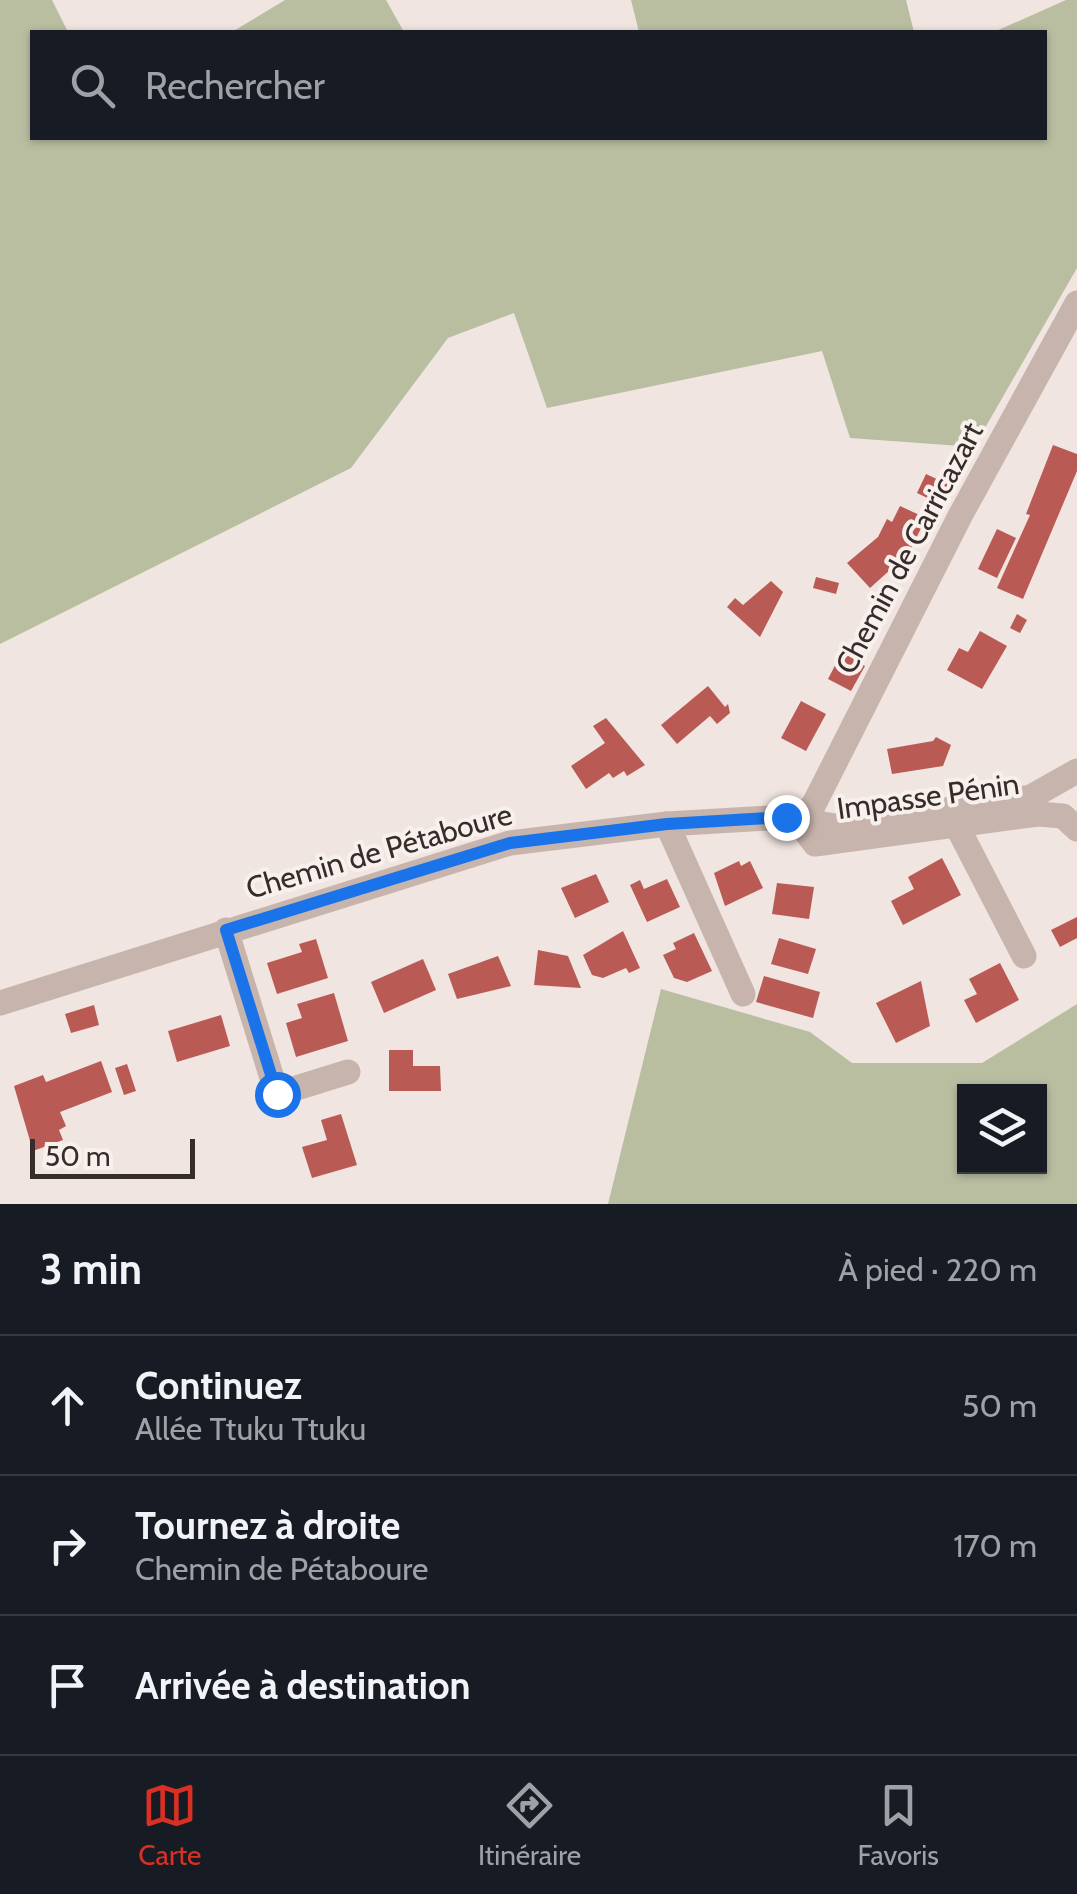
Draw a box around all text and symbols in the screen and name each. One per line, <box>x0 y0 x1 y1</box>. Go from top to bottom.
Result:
search box <box>30 30 1047 140</box>
icon: search <box>65 58 120 113</box>
text: Rechercher <box>145 62 325 109</box>
street label: Chemin de Carricazart <box>827 416 991 680</box>
street label: Impasse Pénin <box>834 765 1022 827</box>
street label: Chemin de Pétaboure <box>242 795 516 907</box>
route end <box>764 795 810 841</box>
route start <box>255 1072 301 1118</box>
map controls <box>957 1084 1047 1174</box>
button: layers <box>957 1084 1047 1174</box>
scale bar <box>30 1134 195 1178</box>
text: 50 m <box>45 1139 111 1173</box>
text: 3 min <box>40 1243 142 1295</box>
text: À pied · 220 m <box>838 1250 1037 1289</box>
text: Continuez <box>135 1362 302 1409</box>
icon: ahead <box>40 1378 95 1433</box>
text: 50 m <box>962 1386 1037 1425</box>
text: Allée Ttuku Ttuku <box>135 1409 366 1448</box>
text: Tournez à droite <box>135 1502 400 1549</box>
icon: right <box>40 1518 95 1573</box>
text: 170 m <box>953 1526 1037 1565</box>
text: Chemin de Pétaboure <box>135 1549 428 1588</box>
icon: arrive <box>40 1658 95 1713</box>
text: Arrivée à destination <box>135 1662 471 1709</box>
tab: Carte <box>138 1778 201 1872</box>
tab: Itinéraire <box>478 1778 581 1872</box>
tab: Favoris <box>857 1778 939 1872</box>

